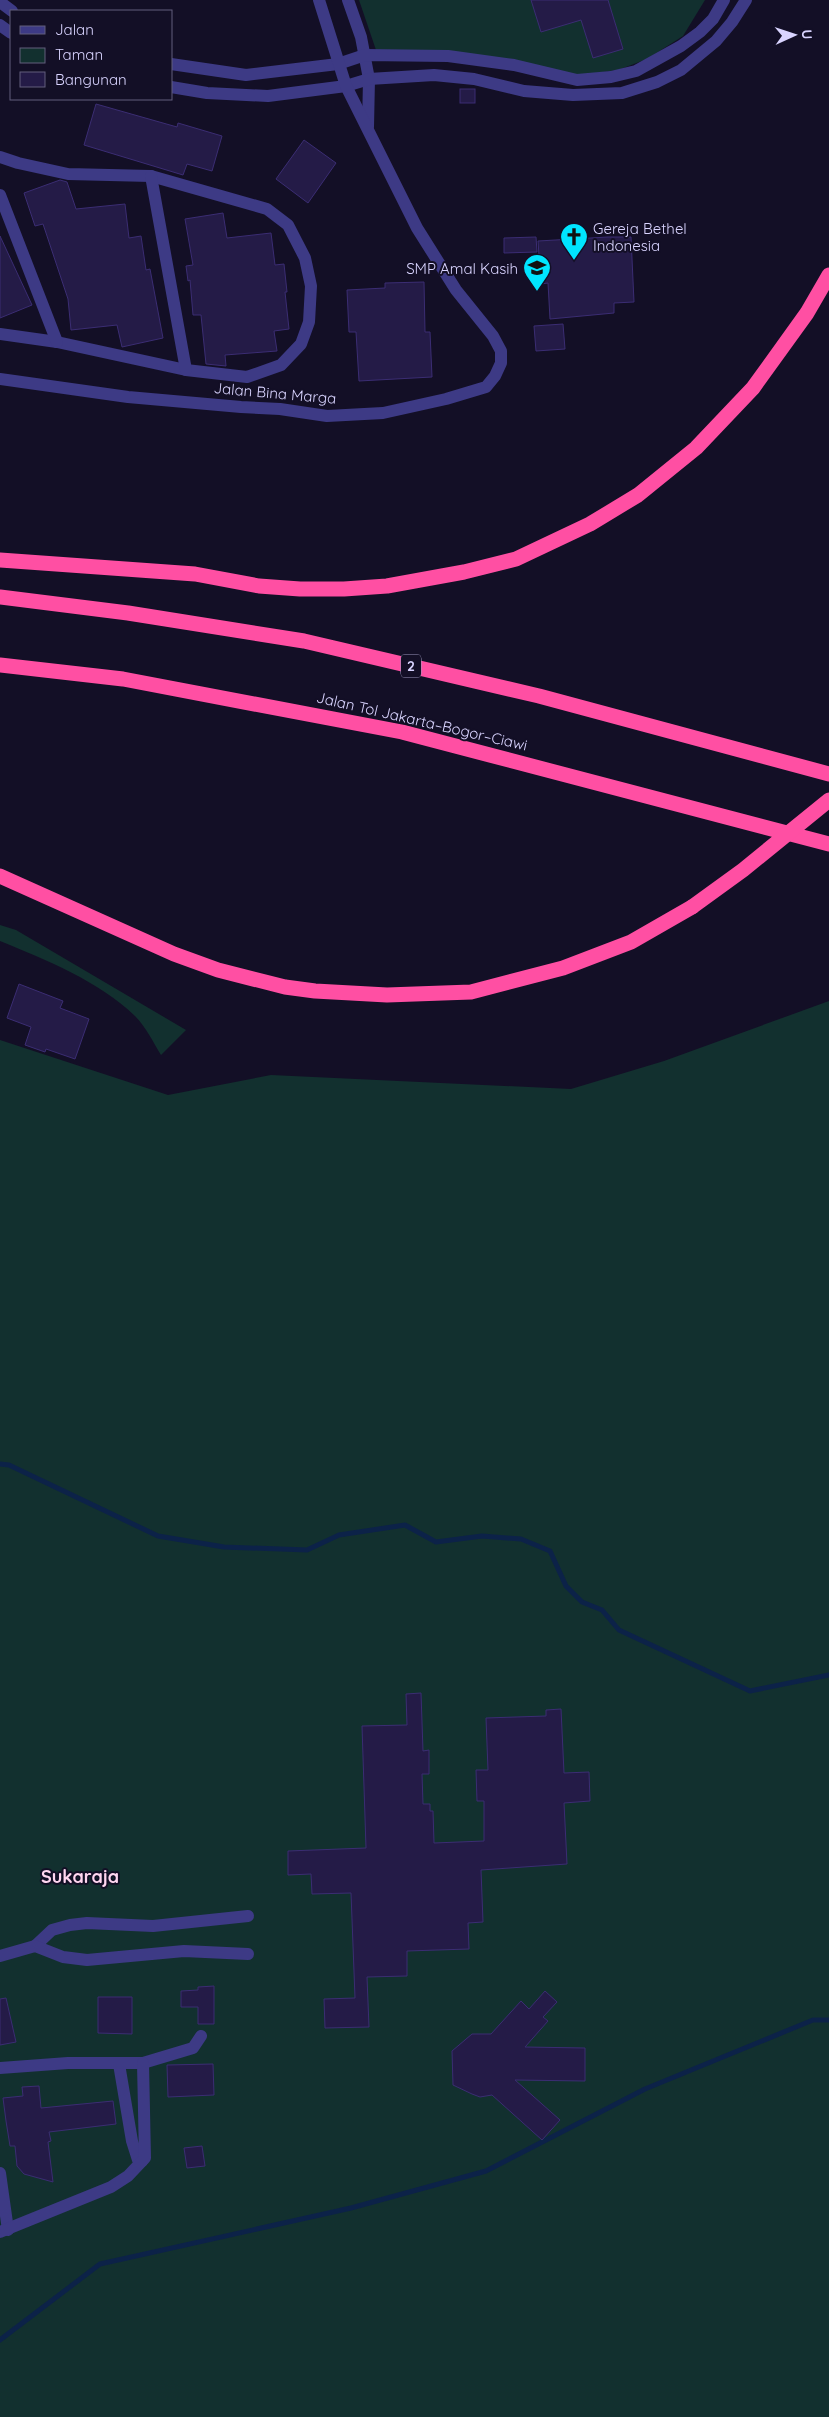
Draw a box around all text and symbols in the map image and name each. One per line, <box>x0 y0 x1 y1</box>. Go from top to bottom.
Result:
legend <box>10 10 172 100</box>
north arrow <box>769 10 819 60</box>
text: Jalan <box>55 20 94 39</box>
text: U <box>798 29 816 40</box>
text: Taman <box>55 45 103 64</box>
text: Bangunan <box>55 70 127 89</box>
place label: Gereja Bethel Indonesia <box>593 219 687 255</box>
church icon: Gereja Bethel Indonesia <box>559 222 589 261</box>
school or university icon: SMP Amal Kasih <box>522 253 552 292</box>
place label: SMP Amal Kasih <box>406 259 518 278</box>
street label: Jalan Bina Marga <box>213 378 337 408</box>
road number: 2 <box>401 654 421 678</box>
street label: Jalan Tol Jakarta–Bogor–Ciawi <box>315 687 529 755</box>
district label: Sukaraja <box>41 1865 119 1888</box>

